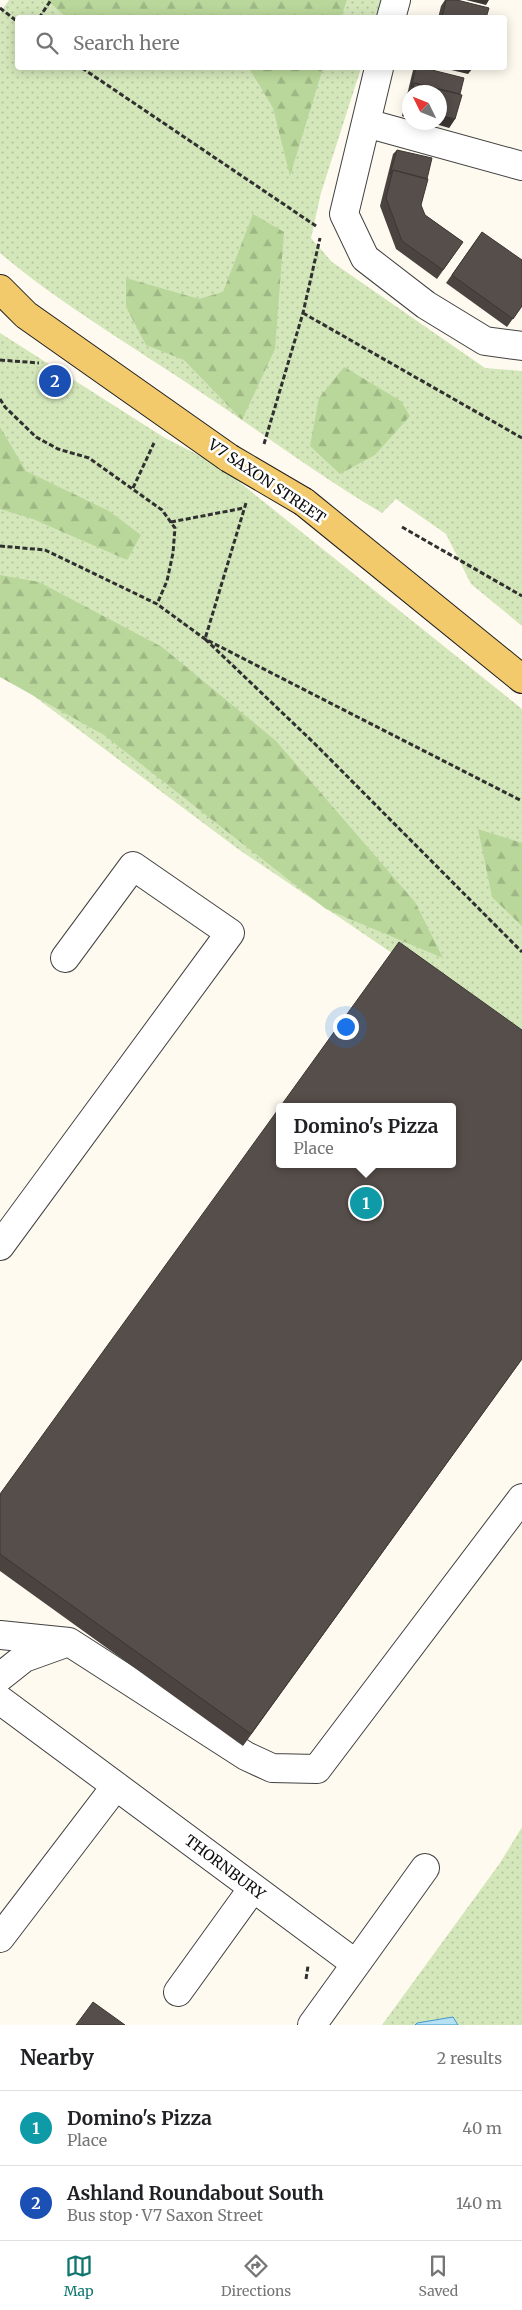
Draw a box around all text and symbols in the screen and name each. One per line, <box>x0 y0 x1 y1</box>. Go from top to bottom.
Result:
search box <box>15 15 507 70</box>
icon: search <box>33 29 61 57</box>
text: Search here <box>73 31 180 55</box>
north arrow <box>402 85 447 130</box>
pin: 2 <box>39 362 71 400</box>
street label: V7 SAXON STREET <box>204 434 330 528</box>
your location <box>333 1014 359 1040</box>
popup <box>276 1103 456 1168</box>
text: Domino's Pizza <box>294 1114 438 1138</box>
text: Place <box>294 1138 333 1158</box>
pin: 1 <box>350 1184 382 1222</box>
street label: THORNBURY <box>181 1831 269 1904</box>
text: Nearby <box>20 2044 94 2071</box>
text: 2 results <box>437 2048 502 2068</box>
text: Domino's Pizza <box>67 2106 212 2130</box>
text: 1 <box>32 2118 40 2138</box>
text: 40 m <box>462 2118 502 2138</box>
text: Place <box>67 2130 107 2150</box>
text: Ashland Roundabout South <box>67 2181 324 2205</box>
text: 2 <box>31 2193 41 2213</box>
text: 140 m <box>456 2193 502 2213</box>
text: Bus stop · V7 Saxon Street <box>67 2205 263 2225</box>
tab: Map <box>64 2252 94 2300</box>
tab: Directions <box>221 2252 291 2300</box>
tab: Saved <box>419 2252 458 2300</box>

